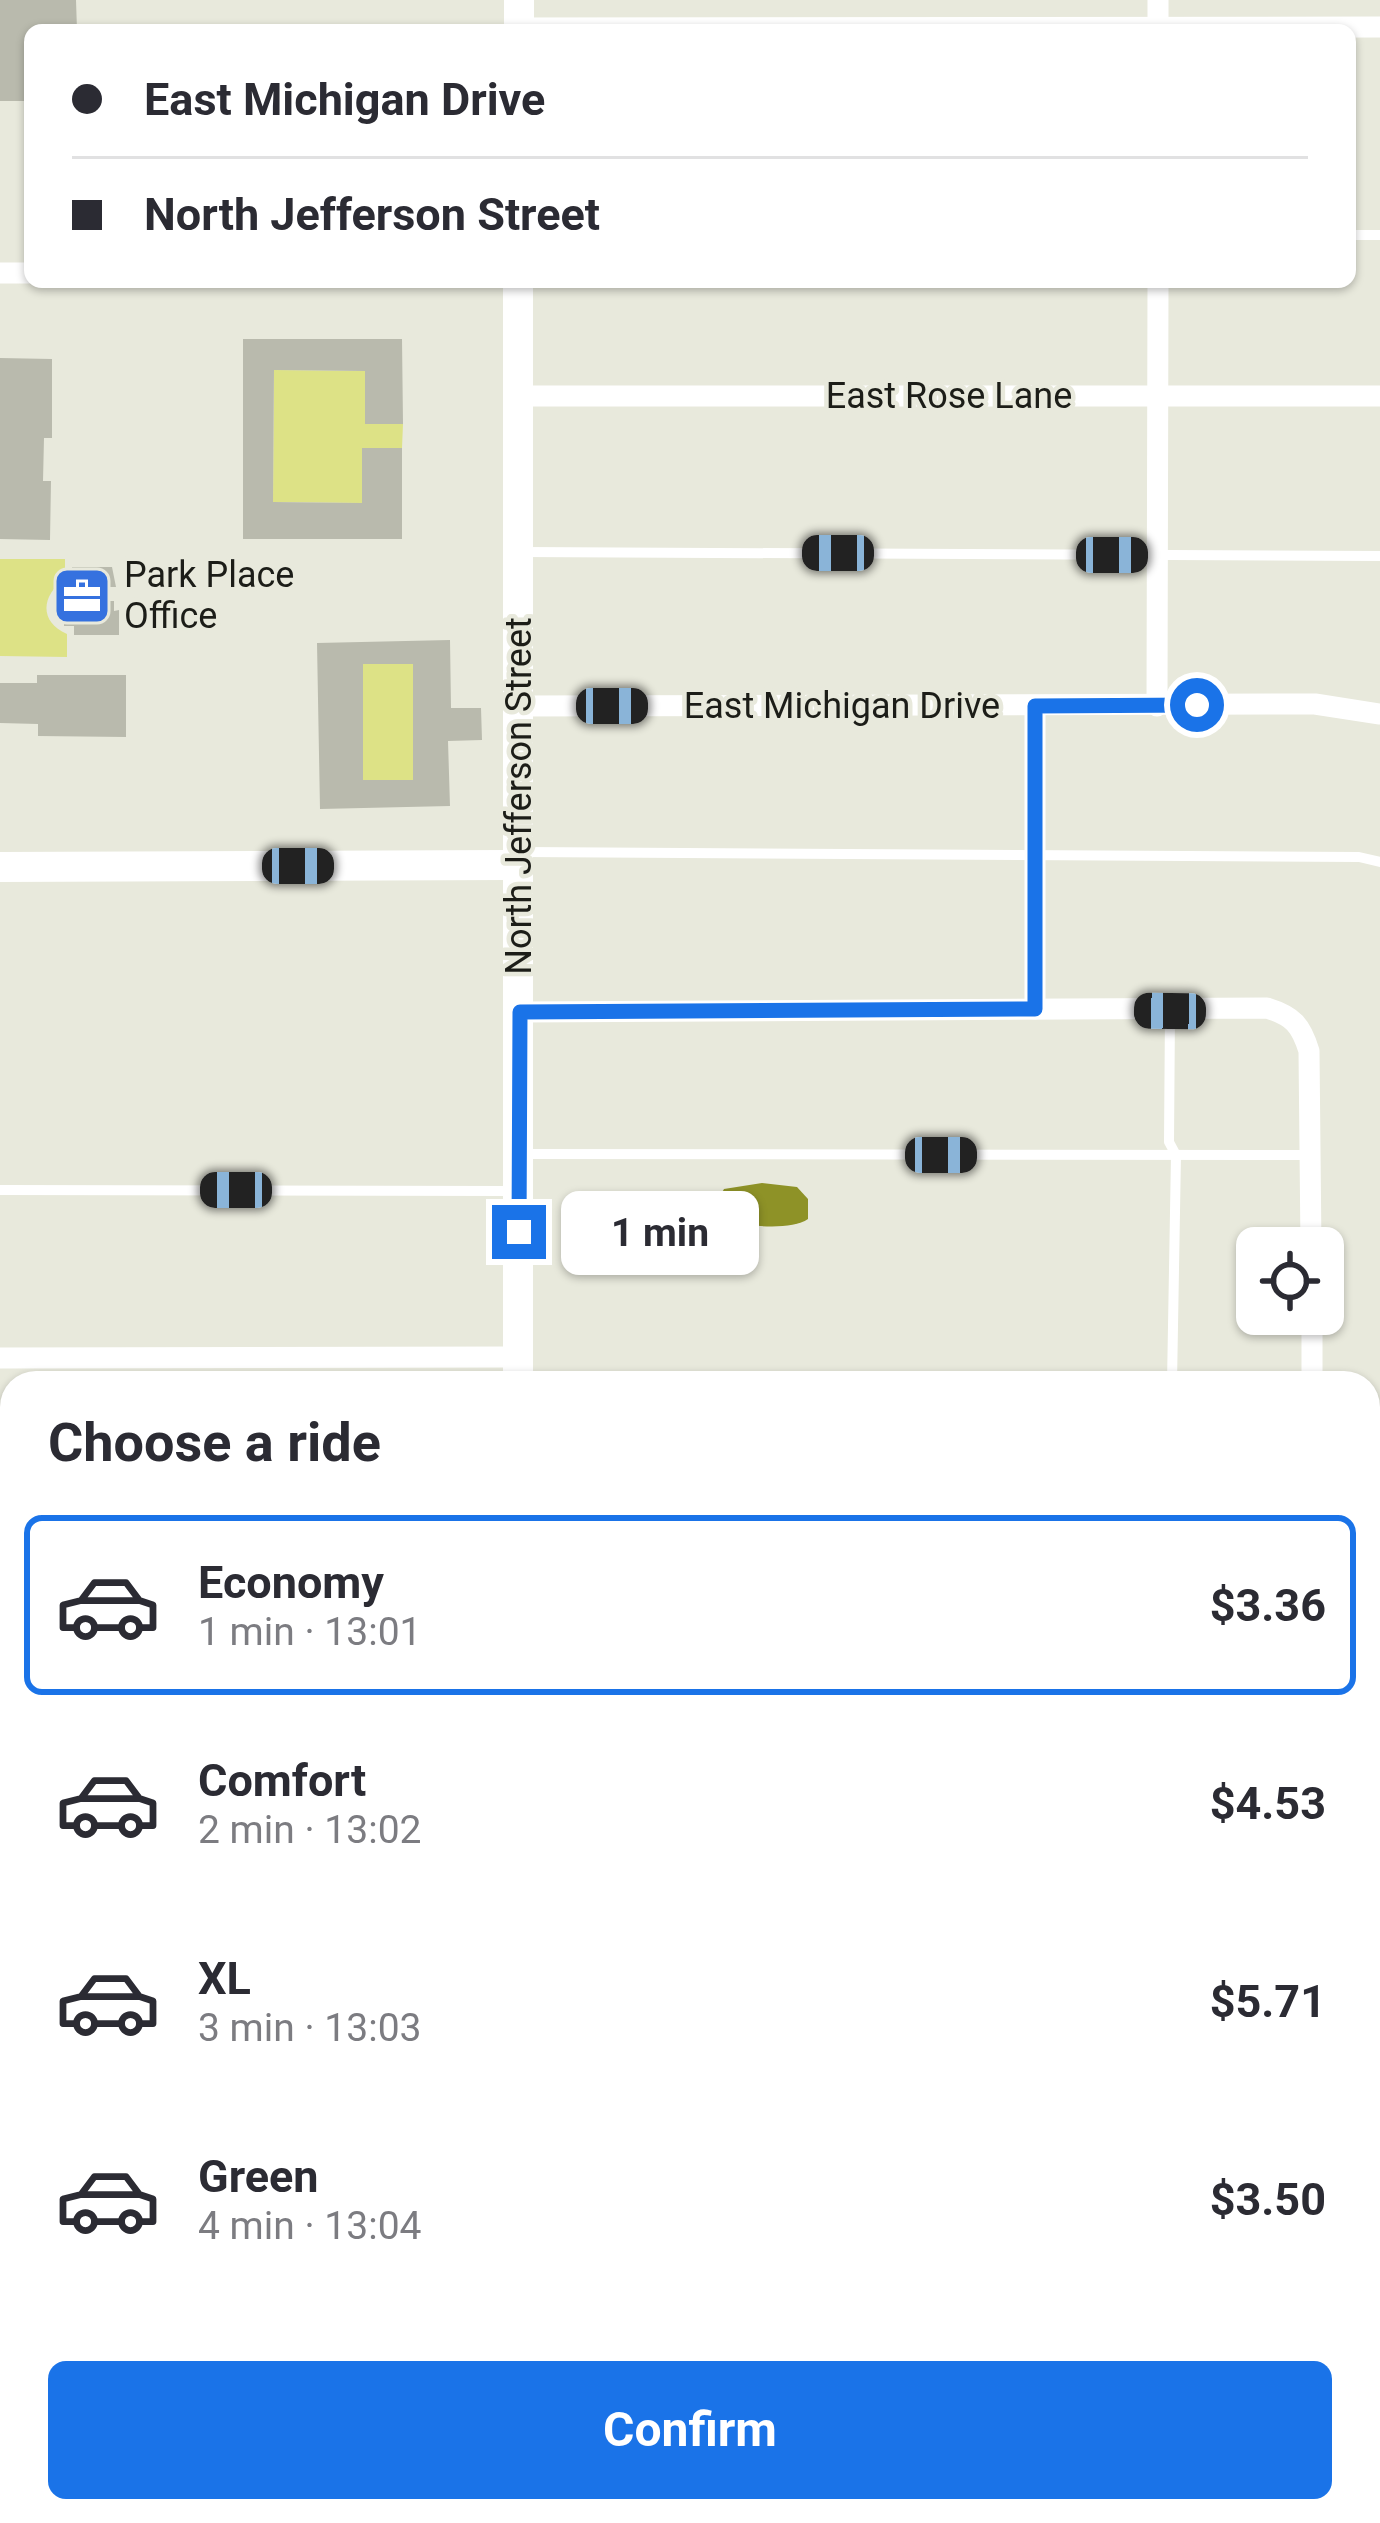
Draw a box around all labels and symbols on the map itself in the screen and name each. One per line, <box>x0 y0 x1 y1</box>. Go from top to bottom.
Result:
street label: East Rose Lane <box>826 375 1072 417</box>
car <box>802 535 874 571</box>
car <box>1076 537 1148 573</box>
place label: Park Place Office <box>124 554 294 637</box>
office icon: Park Place Office <box>51 565 113 627</box>
street label: North Jefferson Street <box>498 617 540 975</box>
route start <box>1170 678 1224 732</box>
street label: East Michigan Drive <box>684 685 1000 727</box>
car <box>576 688 648 724</box>
car <box>262 848 334 884</box>
car <box>1134 992 1206 1030</box>
car <box>905 1137 977 1173</box>
car <box>200 1172 272 1208</box>
callout: 1 min <box>561 1190 759 1274</box>
route end <box>492 1205 546 1259</box>

